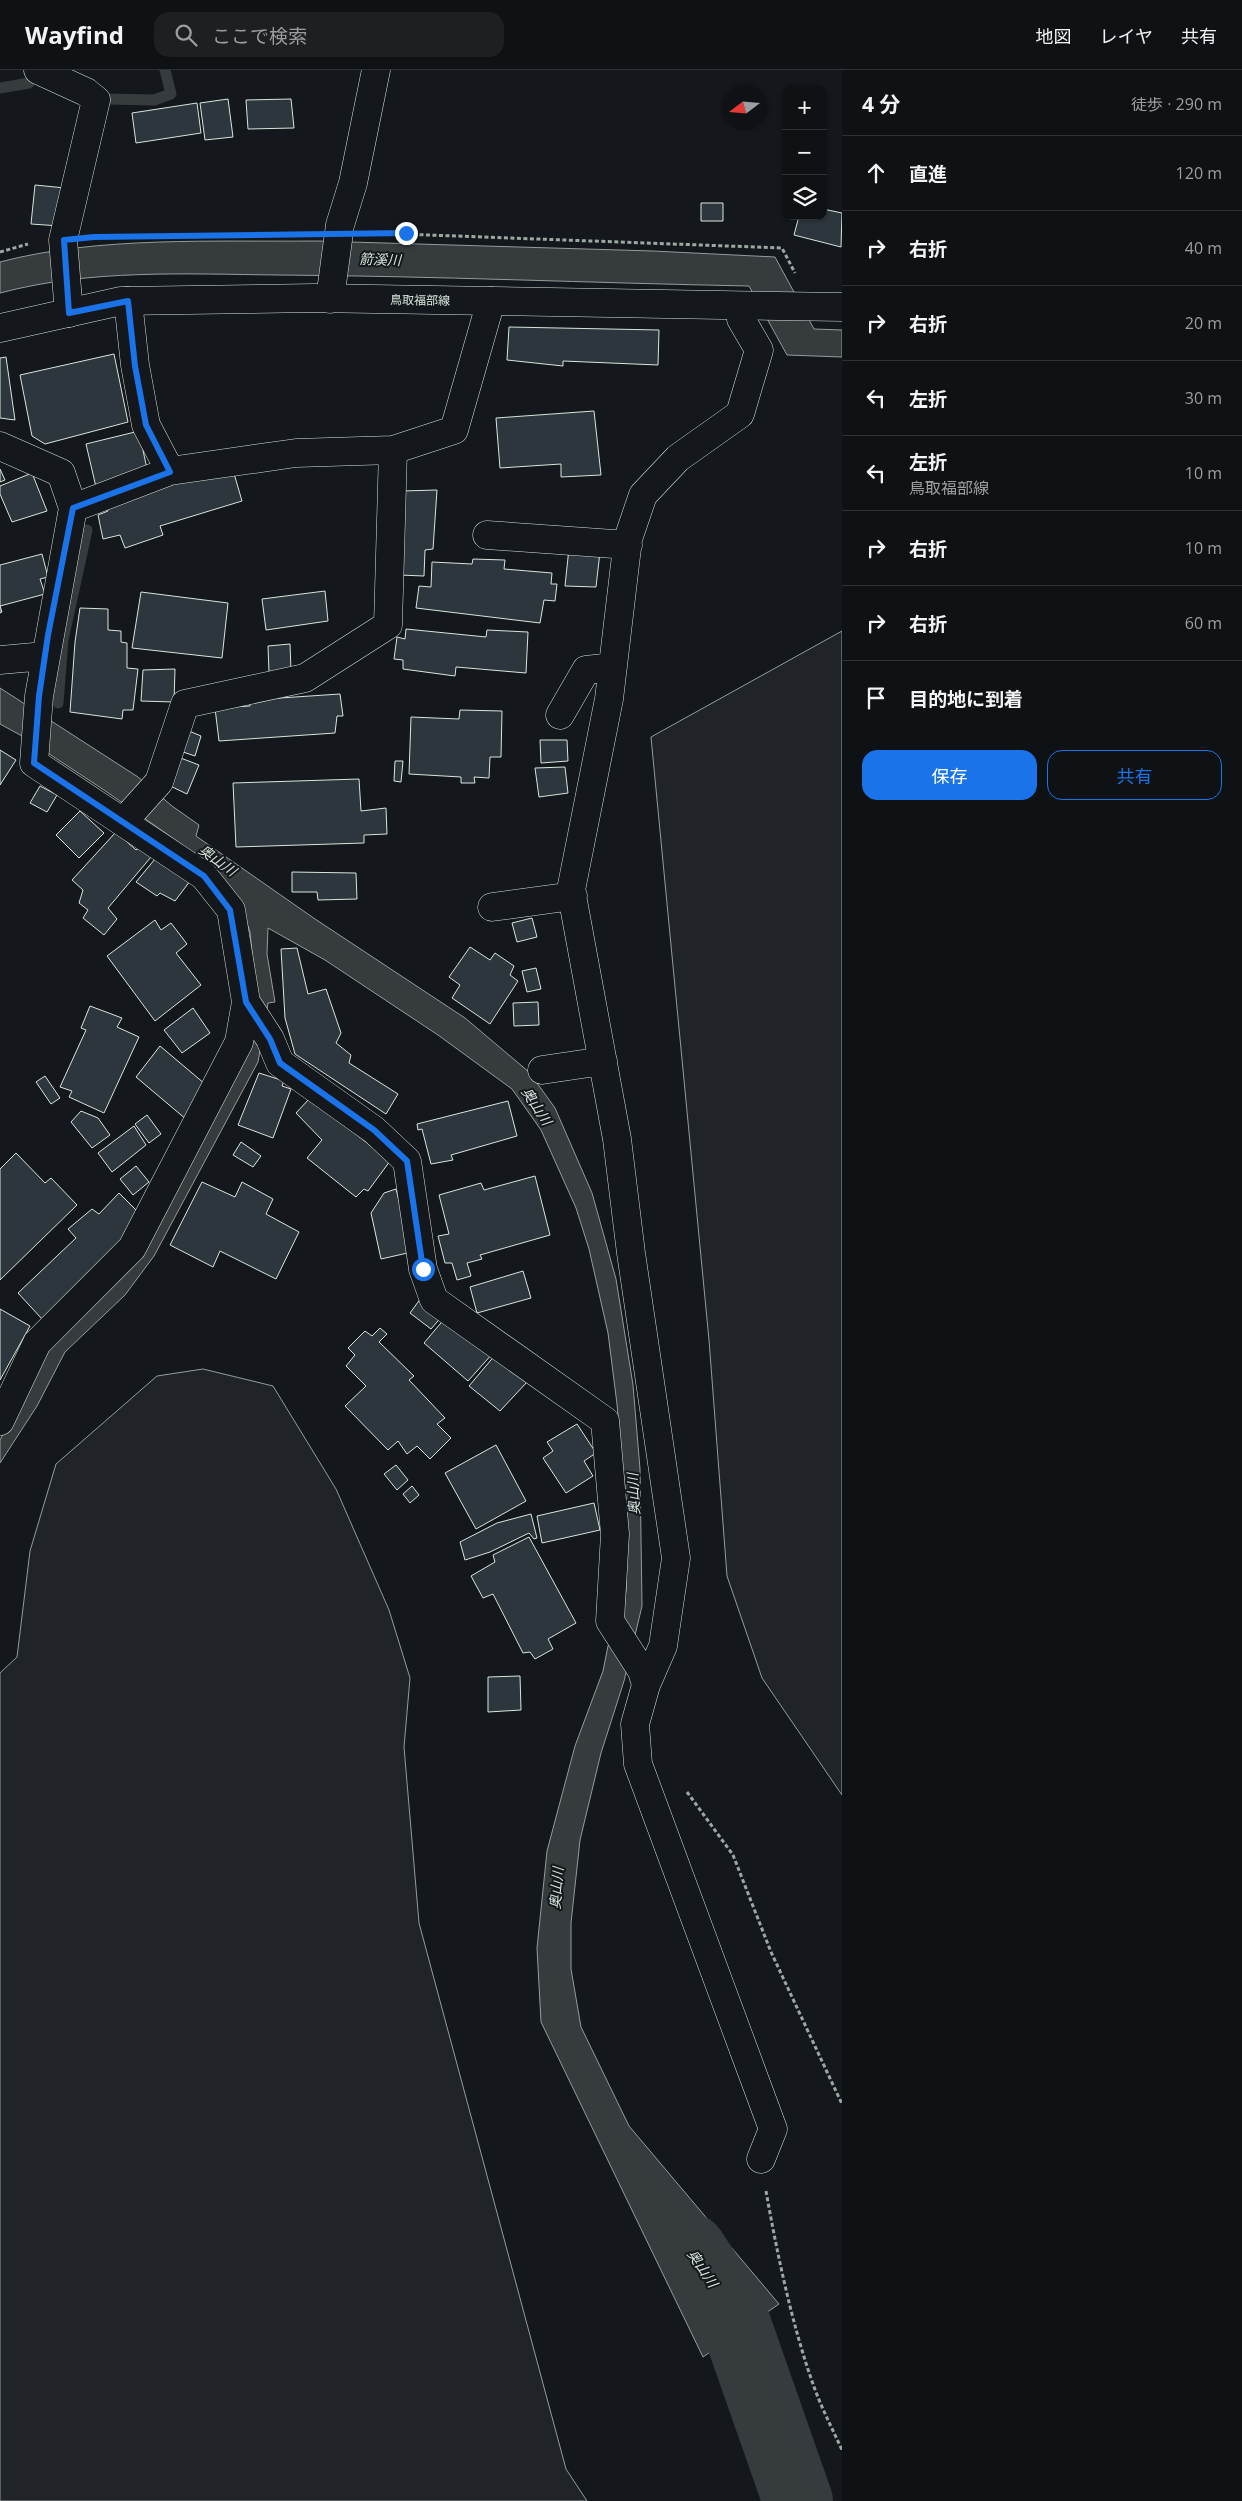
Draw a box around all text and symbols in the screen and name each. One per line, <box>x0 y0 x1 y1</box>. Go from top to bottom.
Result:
search box <box>154 12 504 57</box>
text: Wayfind <box>25 18 124 51</box>
icon: search <box>172 21 200 49</box>
text: ここで検索 <box>212 23 307 49</box>
text: 地図 <box>1036 24 1072 48</box>
text: レイヤ <box>1100 24 1153 48</box>
text: 共有 <box>1181 24 1217 48</box>
north arrow <box>722 85 767 130</box>
map controls <box>782 85 827 220</box>
button: + <box>782 85 827 130</box>
text: 4 分 <box>862 90 900 118</box>
text: 徒歩 · 290 m <box>1131 93 1222 115</box>
button: − <box>782 130 827 175</box>
icon: ahead <box>862 159 890 187</box>
text: 直進 <box>909 161 947 187</box>
text: 120 m <box>1176 162 1222 184</box>
button: layers <box>782 175 827 220</box>
route end <box>395 222 418 245</box>
icon: right <box>862 234 890 262</box>
text: 右折 <box>909 236 947 262</box>
text: 40 m <box>1185 237 1222 259</box>
water label: 箭溪川 <box>359 249 403 269</box>
street label: 鳥取福部線 <box>390 291 450 309</box>
icon: right <box>862 309 890 337</box>
text: 右折 <box>909 311 947 337</box>
text: 20 m <box>1185 312 1222 334</box>
icon: left <box>862 384 890 412</box>
text: 左折 <box>909 386 947 412</box>
text: 30 m <box>1185 387 1222 409</box>
text: 左折 <box>909 449 947 475</box>
icon: left <box>862 459 890 487</box>
text: 10 m <box>1185 462 1222 484</box>
text: 鳥取福部線 <box>909 477 989 499</box>
icon: right <box>862 534 890 562</box>
text: 右折 <box>909 536 947 562</box>
text: 10 m <box>1185 537 1222 559</box>
icon: right <box>862 609 890 637</box>
text: 右折 <box>909 611 947 637</box>
text: 60 m <box>1185 612 1222 634</box>
icon: arrive <box>862 684 890 712</box>
text: 目的地に到着 <box>909 686 1023 712</box>
button: 保存 <box>862 750 1037 800</box>
button: 共有 <box>1047 750 1222 800</box>
water label: 奥山川 <box>195 840 242 881</box>
water label: 奥山川 <box>518 1083 557 1130</box>
route start <box>412 1258 435 1281</box>
water label: 奥山川 <box>622 1471 644 1515</box>
water label: 奥山川 <box>545 1864 567 1910</box>
water label: 奥山川 <box>683 2245 724 2292</box>

